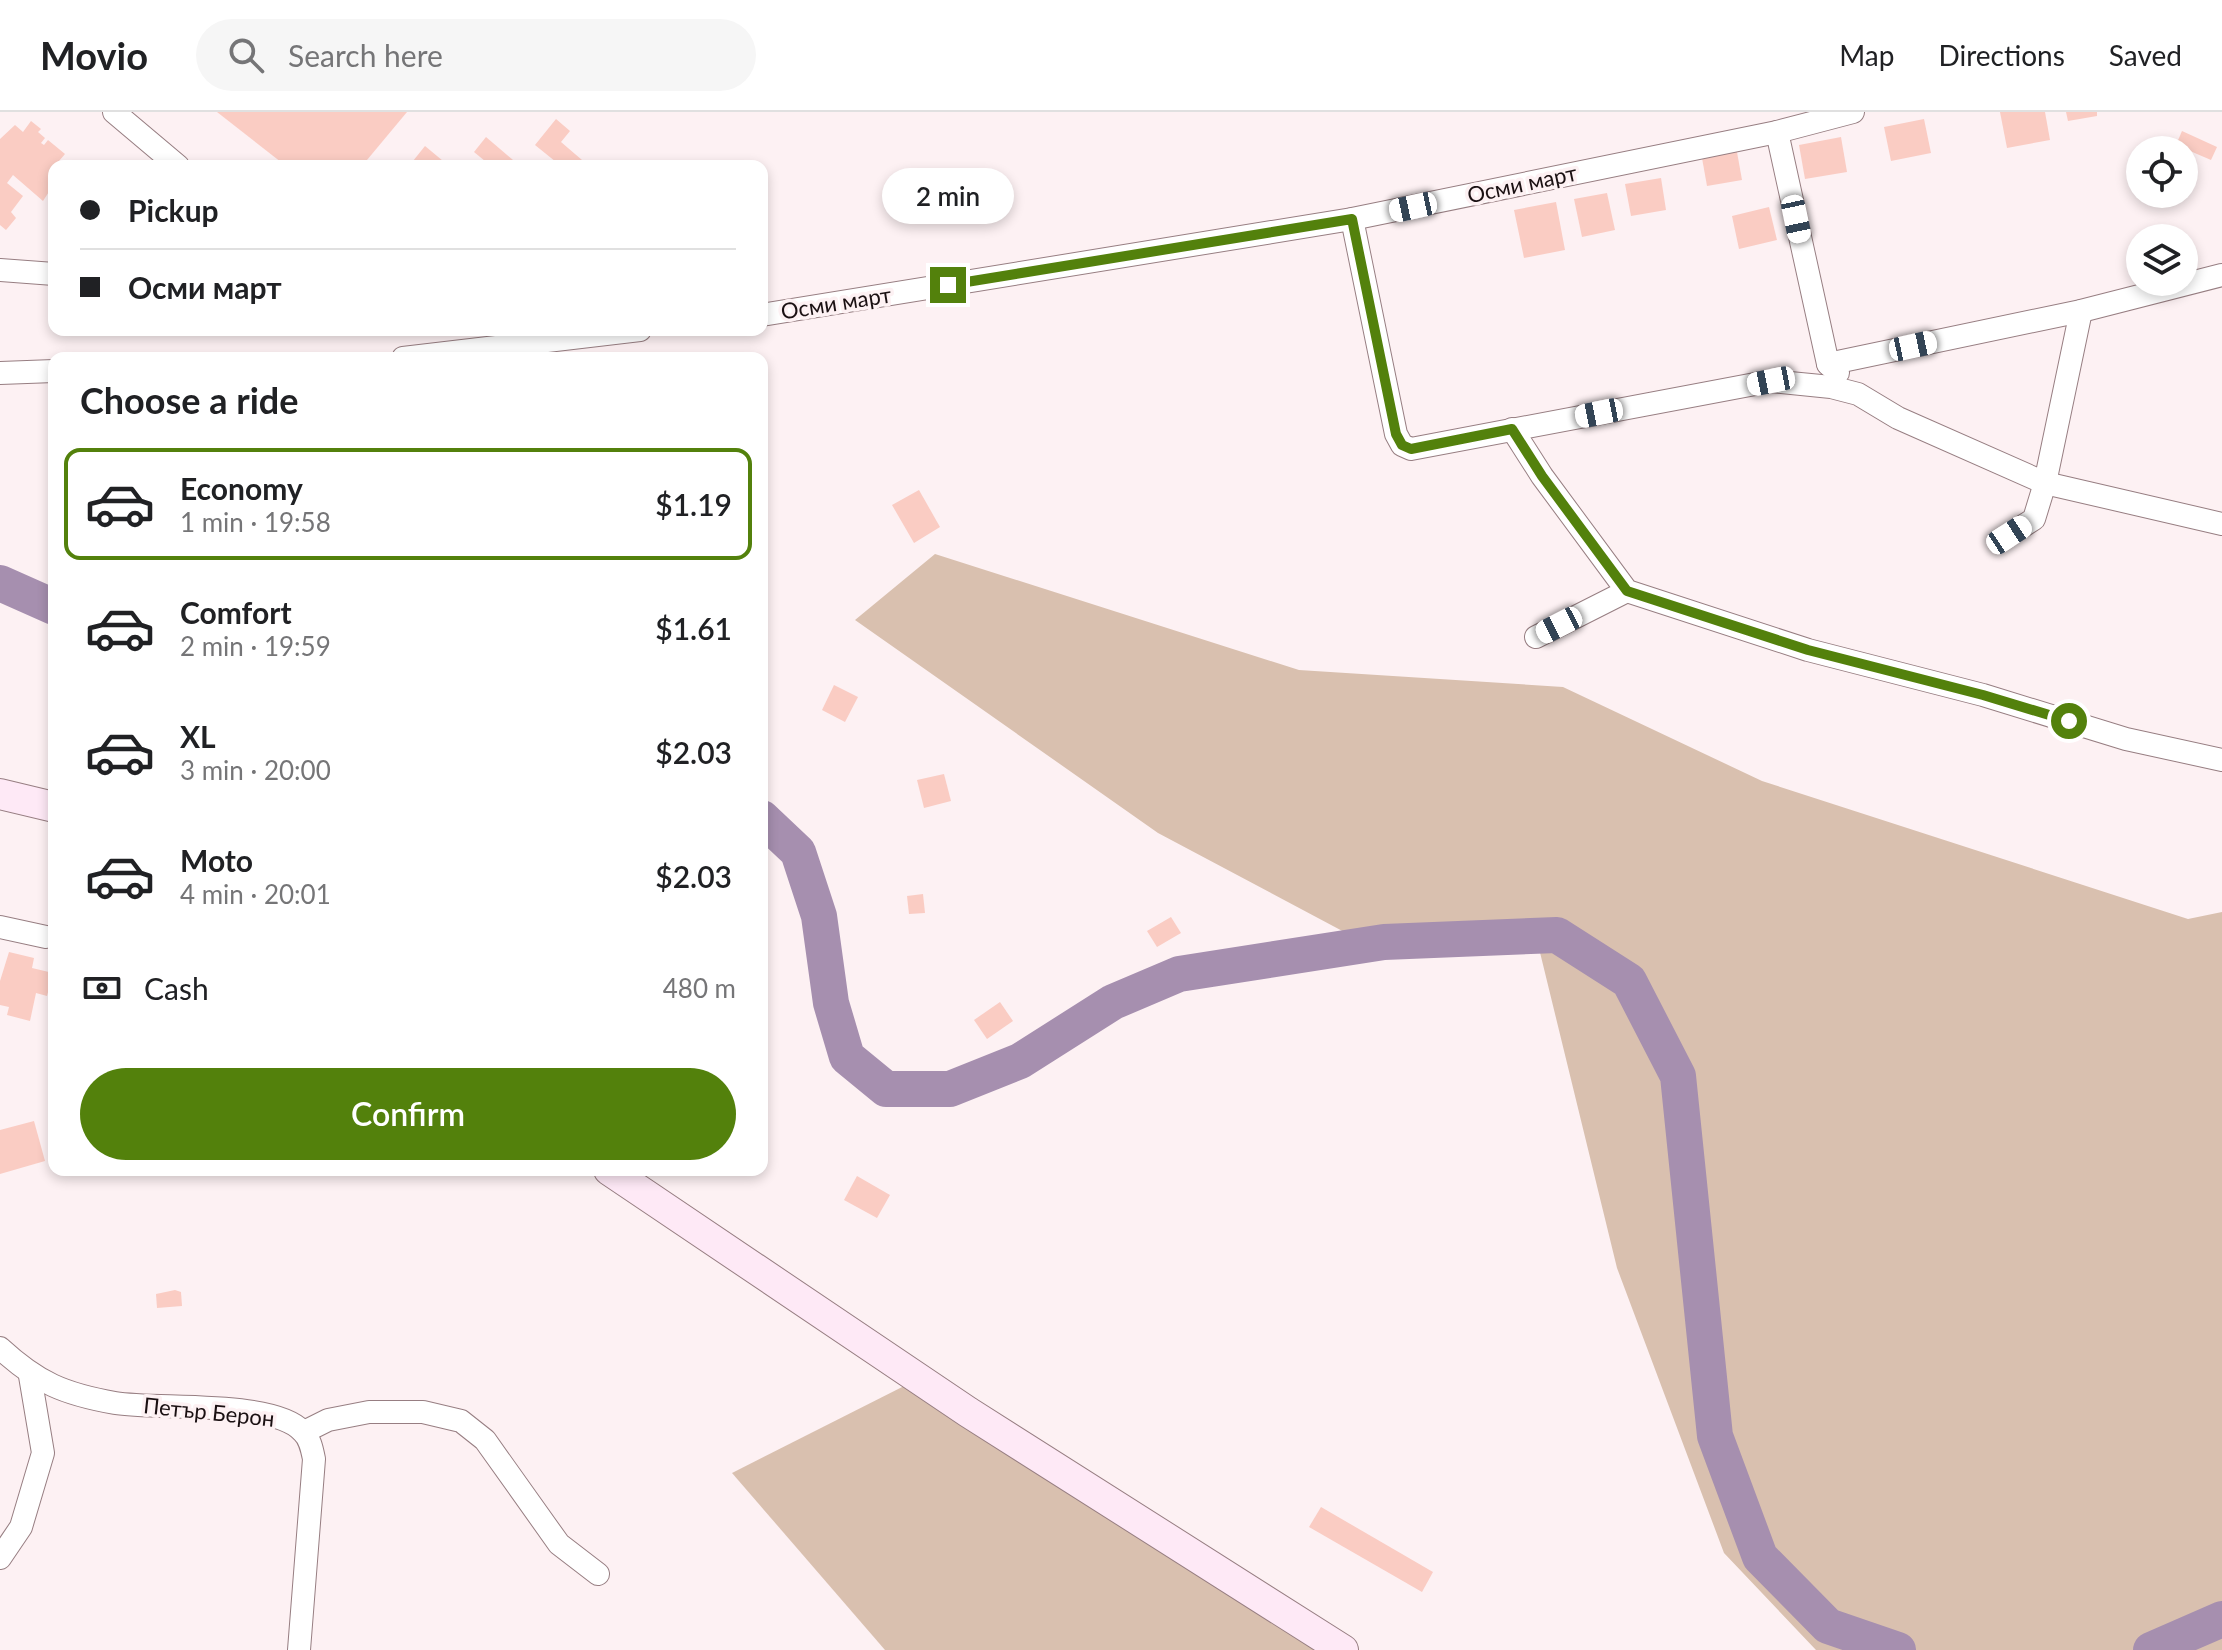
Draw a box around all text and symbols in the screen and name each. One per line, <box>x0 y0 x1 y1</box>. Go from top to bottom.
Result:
search box <box>196 19 756 91</box>
text: Movio <box>40 32 148 78</box>
icon: search <box>224 33 268 77</box>
text: Search here <box>288 37 443 73</box>
text: Map <box>1839 38 1894 72</box>
text: Directions <box>1938 38 2065 72</box>
text: Saved <box>2109 38 2182 72</box>
map controls <box>2126 136 2198 296</box>
button: locate <box>2126 136 2198 208</box>
street label: Осми март <box>1465 159 1579 208</box>
callout: 2 min <box>882 169 1014 225</box>
text: 2 min <box>916 180 980 212</box>
car <box>1387 190 1439 224</box>
text: Pickup <box>128 192 219 228</box>
car <box>1779 193 1813 245</box>
button: layers <box>2126 224 2198 296</box>
route end <box>930 267 966 303</box>
text: Осми март <box>128 269 282 305</box>
street label: Осми март <box>779 280 893 325</box>
car <box>1887 329 1939 363</box>
car <box>1745 365 1797 397</box>
text: Choose a ride <box>80 378 299 422</box>
car <box>1573 397 1625 429</box>
icon: car <box>84 468 156 540</box>
text: Economy <box>180 470 303 506</box>
text: $1.19 <box>655 486 732 522</box>
text: 1 min · 19:58 <box>180 506 331 538</box>
car <box>1982 512 2036 558</box>
icon: car <box>84 592 156 664</box>
text: Comfort <box>180 594 292 630</box>
car <box>1532 603 1586 647</box>
text: $1.61 <box>655 610 732 646</box>
text: 2 min · 19:59 <box>180 630 331 662</box>
route start <box>2051 703 2087 739</box>
icon: car <box>84 716 156 788</box>
text: XL <box>180 718 216 754</box>
text: $2.03 <box>655 734 732 770</box>
text: 3 min · 20:00 <box>180 754 331 786</box>
icon: car <box>84 840 156 912</box>
text: Moto <box>180 842 253 878</box>
text: $2.03 <box>655 858 732 894</box>
text: 4 min · 20:01 <box>180 878 331 910</box>
icon: cash <box>80 966 124 1010</box>
text: Cash <box>144 970 209 1006</box>
text: 480 m <box>663 972 736 1004</box>
button: Confirm <box>80 1068 736 1160</box>
street label: Петър Берон <box>142 1391 276 1432</box>

